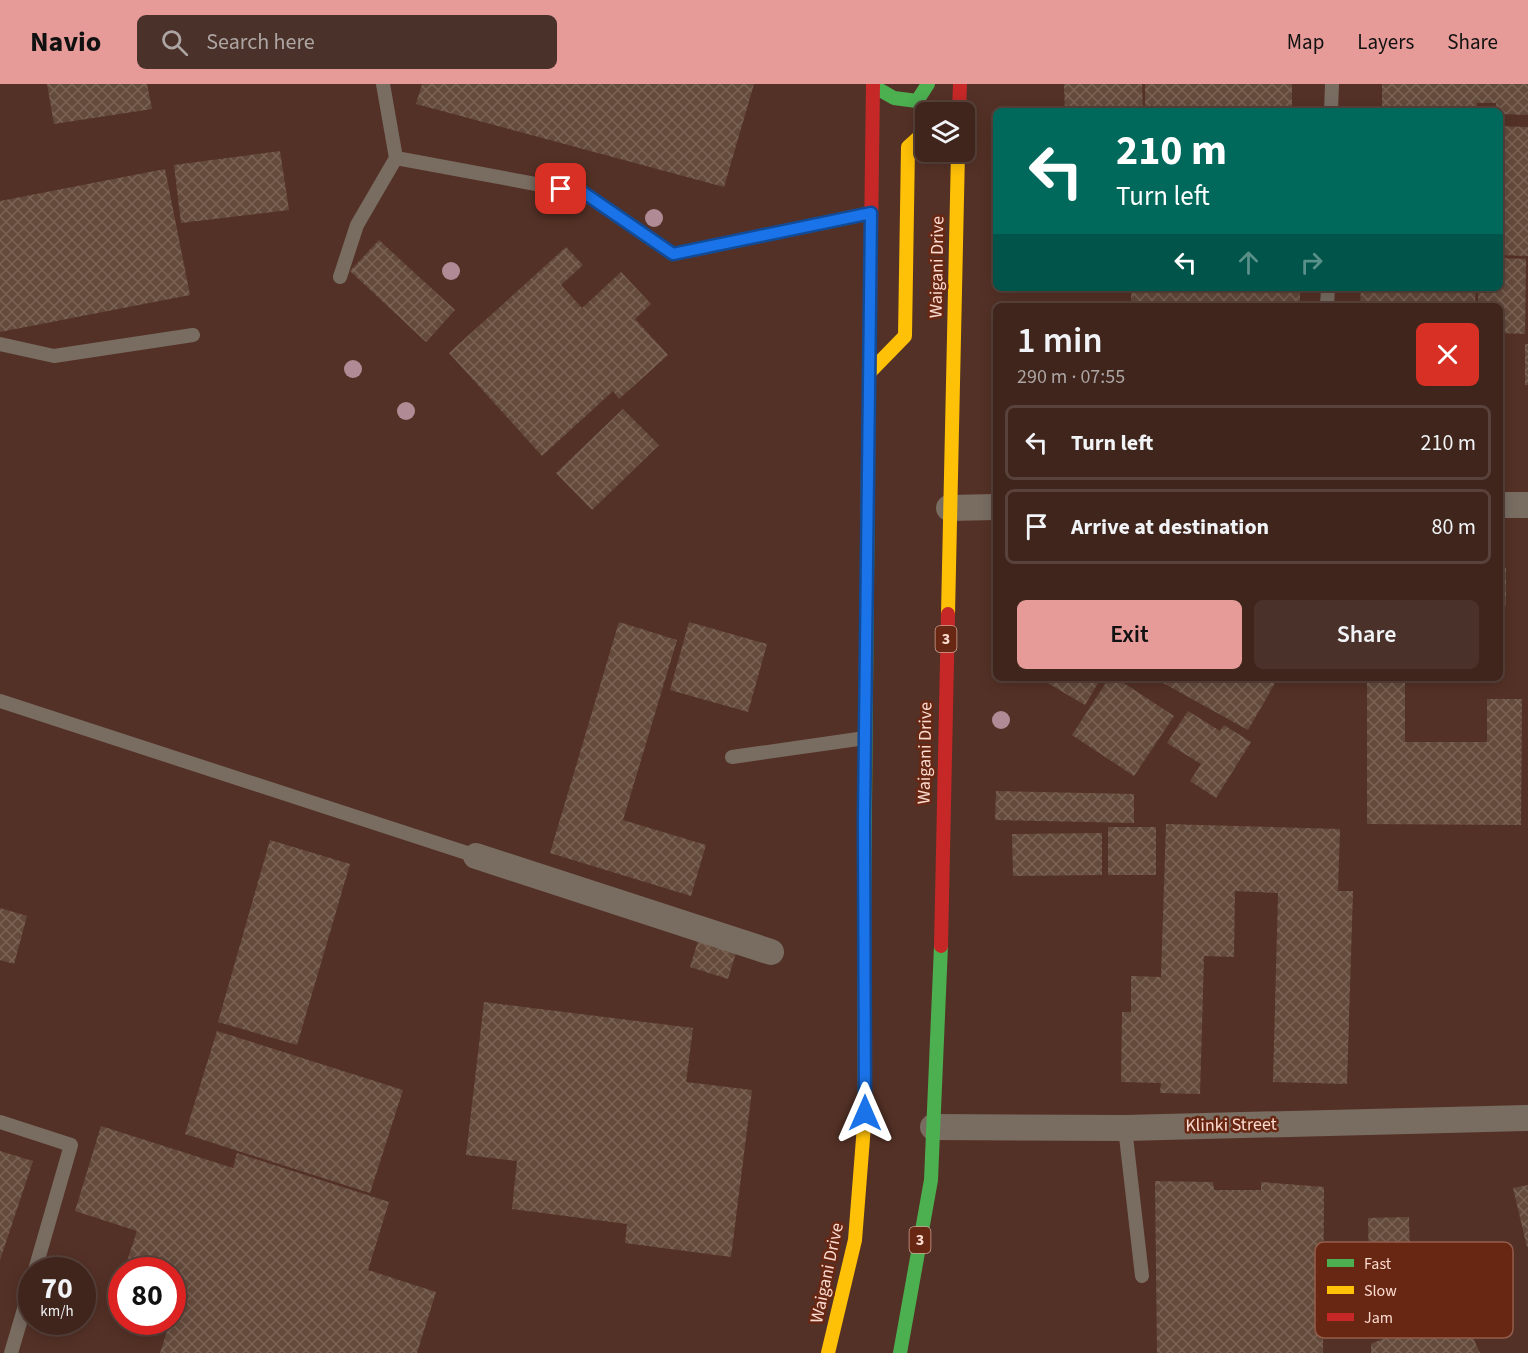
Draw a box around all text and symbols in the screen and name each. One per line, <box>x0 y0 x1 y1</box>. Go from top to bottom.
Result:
search box <box>137 15 557 69</box>
text: Navio <box>30 22 101 62</box>
icon: search <box>158 26 191 59</box>
text: Search here <box>206 26 315 58</box>
text: Map <box>1287 27 1324 57</box>
text: Layers <box>1357 27 1414 57</box>
text: Share <box>1447 27 1498 57</box>
map controls <box>915 102 975 162</box>
button: layers <box>915 102 975 162</box>
text: 210 m <box>1116 121 1227 181</box>
icon: left <box>1017 132 1095 210</box>
pin <box>535 163 586 214</box>
icon: arrive <box>544 172 577 205</box>
text: Turn left <box>1116 177 1210 216</box>
street label: Waigani Drive <box>924 216 950 318</box>
icon: left <box>1169 246 1202 279</box>
icon: ahead <box>1232 246 1265 279</box>
icon: right <box>1295 246 1328 279</box>
text: 1 min <box>1017 315 1103 366</box>
button: close <box>1416 323 1479 386</box>
text: 290 m · 07:55 <box>1017 363 1125 391</box>
icon: left <box>1020 426 1053 459</box>
text: Turn left <box>1071 427 1153 459</box>
text: 210 m <box>1421 427 1476 459</box>
icon: arrive <box>1020 510 1053 543</box>
text: Arrive at destination <box>1071 511 1269 543</box>
text: 80 m <box>1431 511 1476 543</box>
button: Exit <box>1017 600 1242 669</box>
button: Share <box>1254 600 1479 669</box>
road number: 3 <box>936 626 956 652</box>
street label: Waigani Drive <box>912 702 938 804</box>
position arrow <box>833 1081 897 1145</box>
street label: Klinki Street <box>1185 1112 1277 1138</box>
street label: Waigani Drive <box>804 1220 850 1326</box>
road number: 3 <box>910 1227 930 1253</box>
legend <box>1315 1242 1513 1338</box>
text: Fast <box>1364 1253 1392 1275</box>
speed limit sign: 80 <box>108 1257 186 1335</box>
text: 70 <box>41 1267 73 1310</box>
text: Slow <box>1364 1280 1397 1302</box>
text: km/h <box>40 1301 74 1322</box>
text: Jam <box>1364 1307 1393 1329</box>

